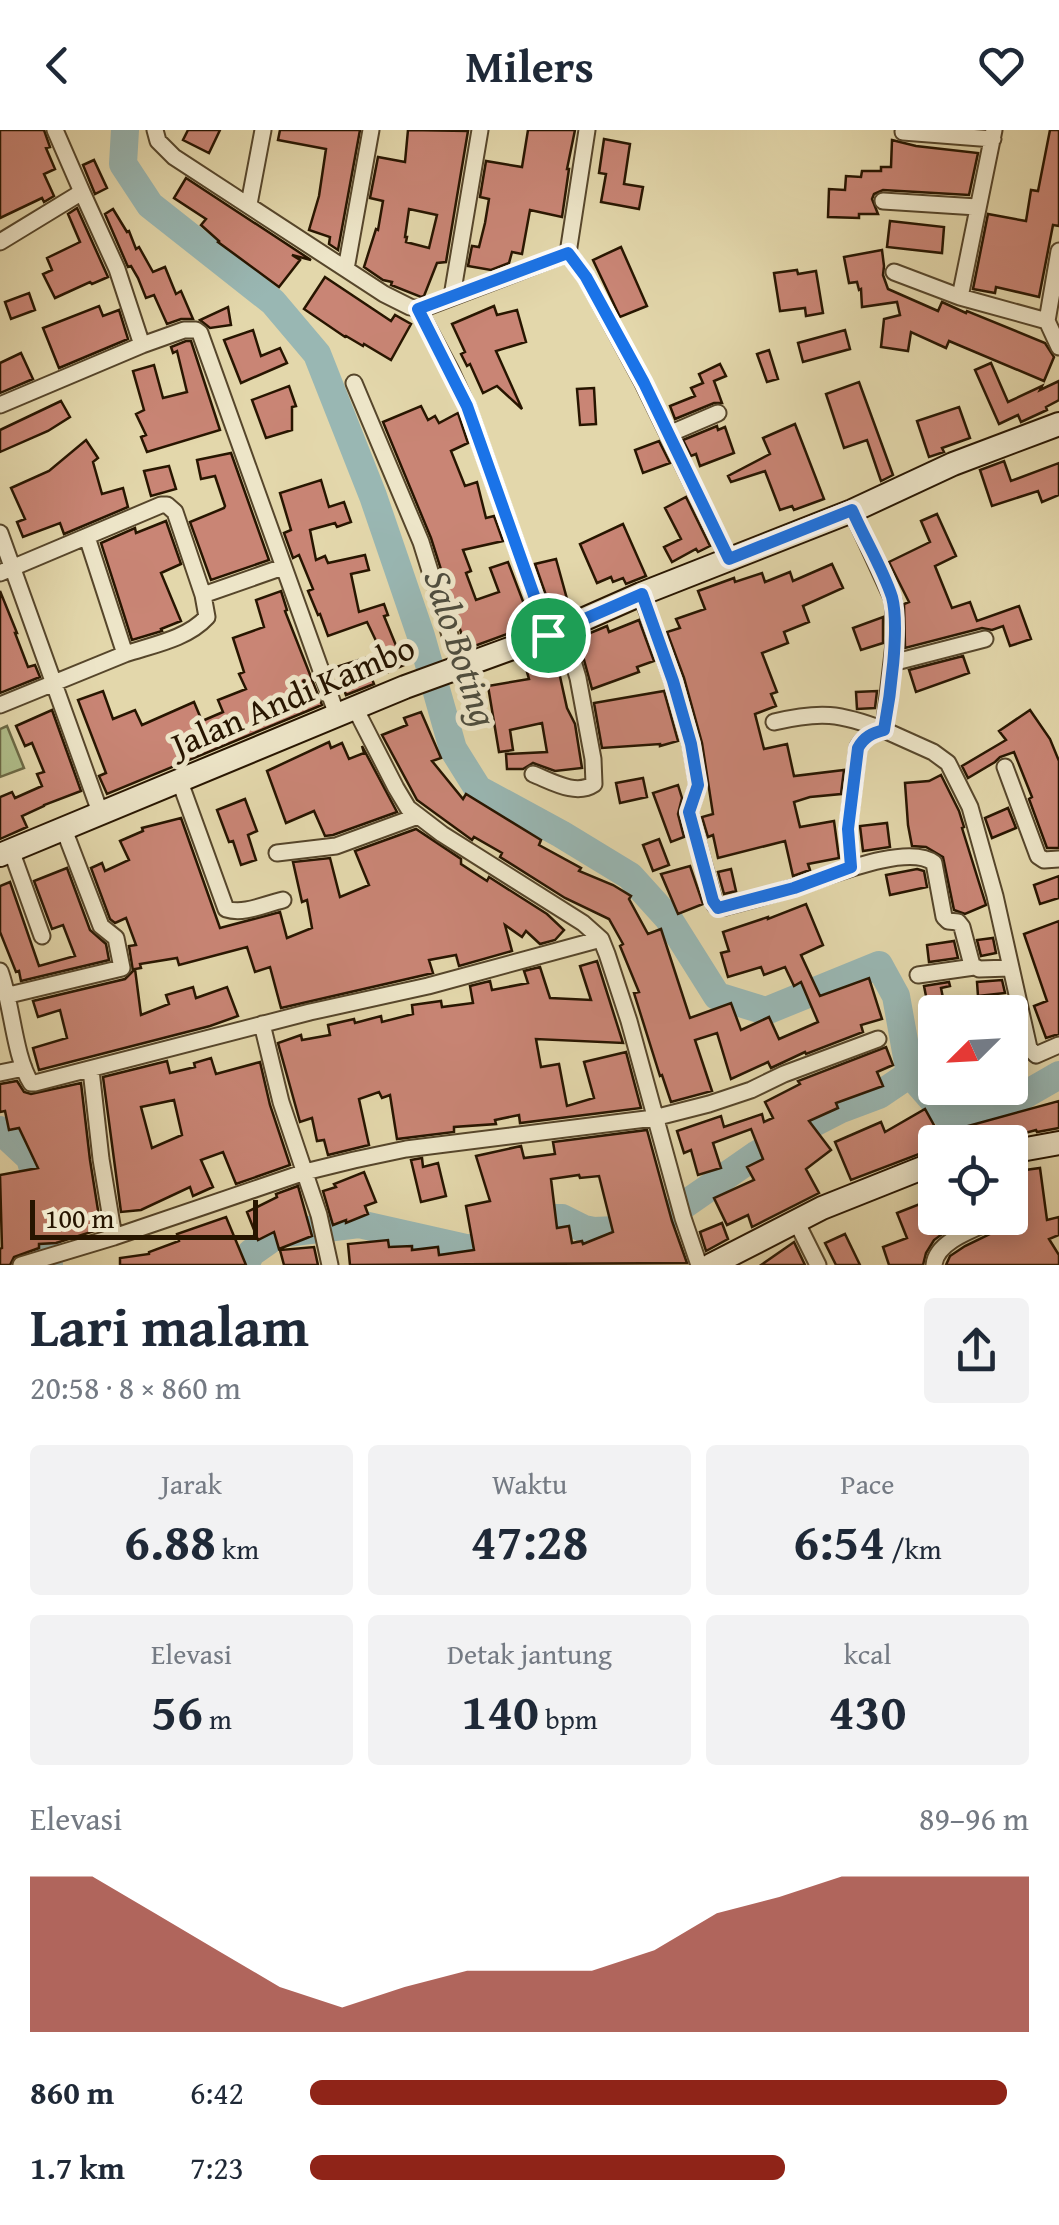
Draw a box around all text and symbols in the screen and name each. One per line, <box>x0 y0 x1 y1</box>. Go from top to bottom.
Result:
text: Milers <box>465 33 594 98</box>
icon: back <box>30 38 85 93</box>
icon: heart <box>974 38 1029 93</box>
water label: Salo Boting <box>410 562 514 733</box>
pin <box>506 593 591 678</box>
icon: arrive <box>521 608 576 663</box>
street label: Jalan Andi Kambo <box>159 621 423 771</box>
north arrow <box>918 995 1028 1105</box>
map controls <box>918 995 1028 1235</box>
button: locate <box>918 1125 1028 1235</box>
scale bar <box>30 1195 258 1240</box>
text: 100 m <box>45 1197 114 1238</box>
text: Lari malam <box>30 1286 309 1366</box>
button: share <box>924 1298 1029 1403</box>
text: 20:58 · 8 × 860 m <box>30 1364 241 1411</box>
text: Jarak <box>161 1463 222 1504</box>
text: Waktu <box>492 1463 567 1504</box>
text: Pace <box>841 1463 894 1504</box>
text: 6.88 <box>124 1504 216 1577</box>
text: 47:28 <box>471 1504 588 1577</box>
text: 6:54 <box>793 1504 885 1577</box>
text: km <box>216 1528 259 1569</box>
text: /km <box>885 1528 942 1569</box>
text: Elevasi <box>151 1633 232 1674</box>
text: Detak jantung <box>447 1633 612 1674</box>
text: kcal <box>844 1633 891 1674</box>
text: 56 <box>151 1674 203 1747</box>
text: 140 <box>461 1674 539 1747</box>
text: 430 <box>829 1674 906 1747</box>
text: m <box>203 1698 232 1739</box>
text: bpm <box>539 1698 598 1739</box>
text: Elevasi <box>30 1795 122 1842</box>
text: 89–96 m <box>919 1795 1029 1842</box>
text: 860 m <box>30 2069 114 2116</box>
text: 6:42 <box>190 2069 244 2116</box>
text: 1.7 km <box>30 2144 125 2191</box>
text: 7:23 <box>190 2144 244 2191</box>

